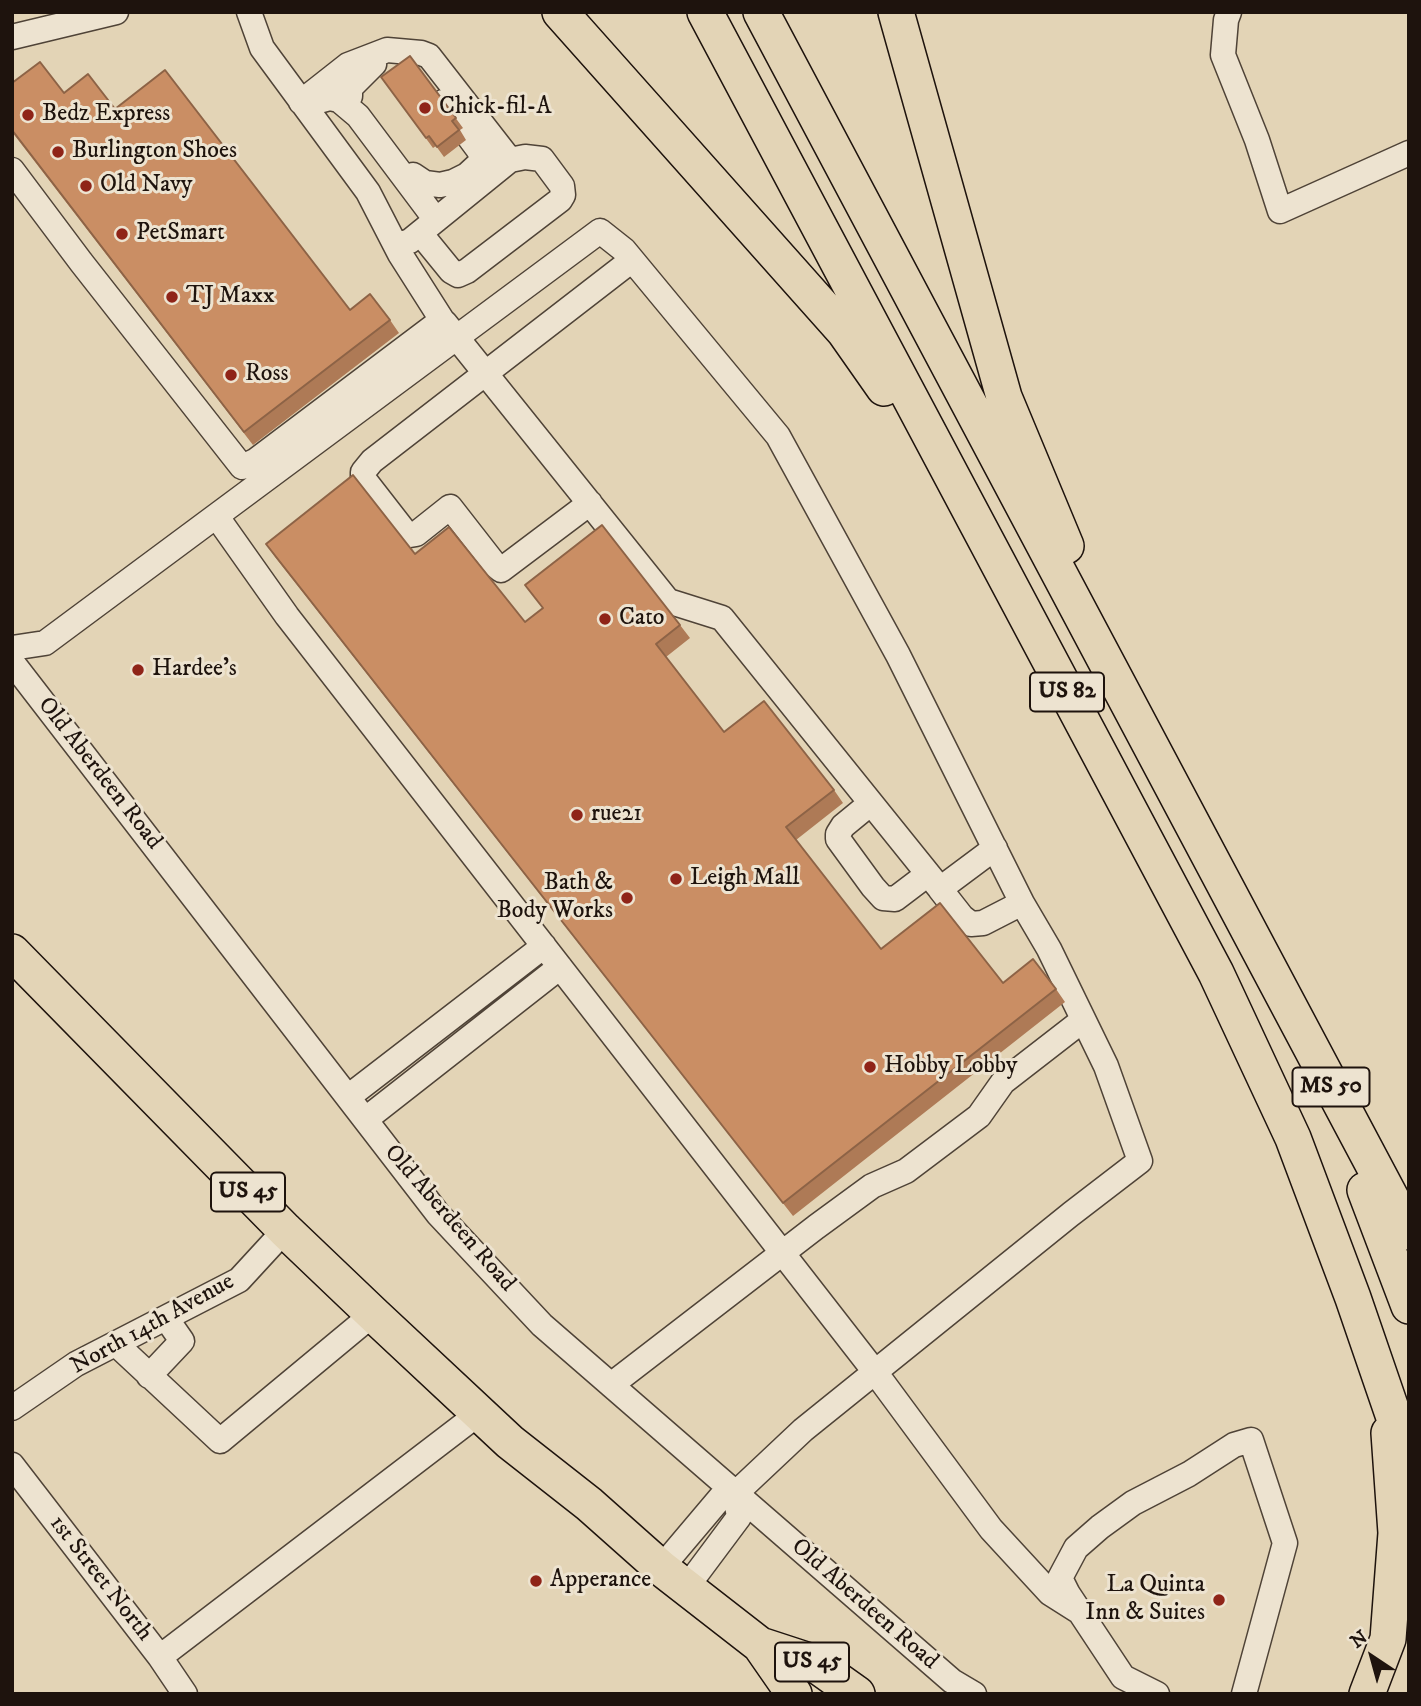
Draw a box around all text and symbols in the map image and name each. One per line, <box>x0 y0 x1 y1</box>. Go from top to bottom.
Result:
place label: Chick-fil-A <box>439 94 551 122</box>
marker: Chick-fil-A <box>417 100 433 116</box>
place label: Bedz Express <box>42 101 170 129</box>
marker: Bedz Express <box>20 107 36 123</box>
place label: Burlington Shoes <box>72 138 237 166</box>
marker: Burlington Shoes <box>50 144 66 160</box>
place label: Old Navy <box>100 172 192 200</box>
marker: Old Navy <box>78 178 94 194</box>
place label: PetSmart <box>136 220 225 248</box>
marker: PetSmart <box>114 226 130 242</box>
place label: TJ Maxx <box>186 283 275 311</box>
marker: TJ Maxx <box>164 289 180 305</box>
place label: Ross <box>245 361 289 389</box>
marker: Ross <box>223 367 239 383</box>
place label: Cato <box>619 605 665 633</box>
marker: Cato <box>597 611 613 627</box>
place label: Hardee's <box>152 656 237 684</box>
marker: Hardee's <box>130 662 146 678</box>
road number: US 82 <box>1030 672 1104 712</box>
street label: Old Aberdeen Road <box>30 692 168 856</box>
place label: rue21 <box>591 801 642 829</box>
marker: rue21 <box>569 807 585 823</box>
place label: Leigh Mall <box>690 865 799 893</box>
place label: Bath & Body Works <box>497 870 613 926</box>
marker: Leigh Mall <box>668 871 684 887</box>
marker: Bath & Body Works <box>619 890 635 906</box>
place label: Hobby Lobby <box>884 1053 1017 1081</box>
marker: Hobby Lobby <box>862 1059 878 1075</box>
road number: MS 50 <box>1292 1068 1370 1106</box>
street label: Old Aberdeen Road <box>377 1139 521 1299</box>
road number: US 45 <box>211 1172 285 1212</box>
street label: North 14th Avenue <box>66 1268 240 1382</box>
street label: 1st Street North <box>42 1510 158 1648</box>
street label: Old Aberdeen Road <box>784 1533 944 1677</box>
place label: Apperance <box>550 1567 651 1595</box>
place label: La Quinta Inn & Suites <box>1085 1572 1205 1628</box>
marker: Apperance <box>528 1573 544 1589</box>
marker: La Quinta Inn & Suites <box>1211 1592 1227 1608</box>
north arrow <box>1337 1622 1407 1692</box>
text: N <box>1346 1626 1372 1654</box>
road number: US 45 <box>775 1642 849 1681</box>

